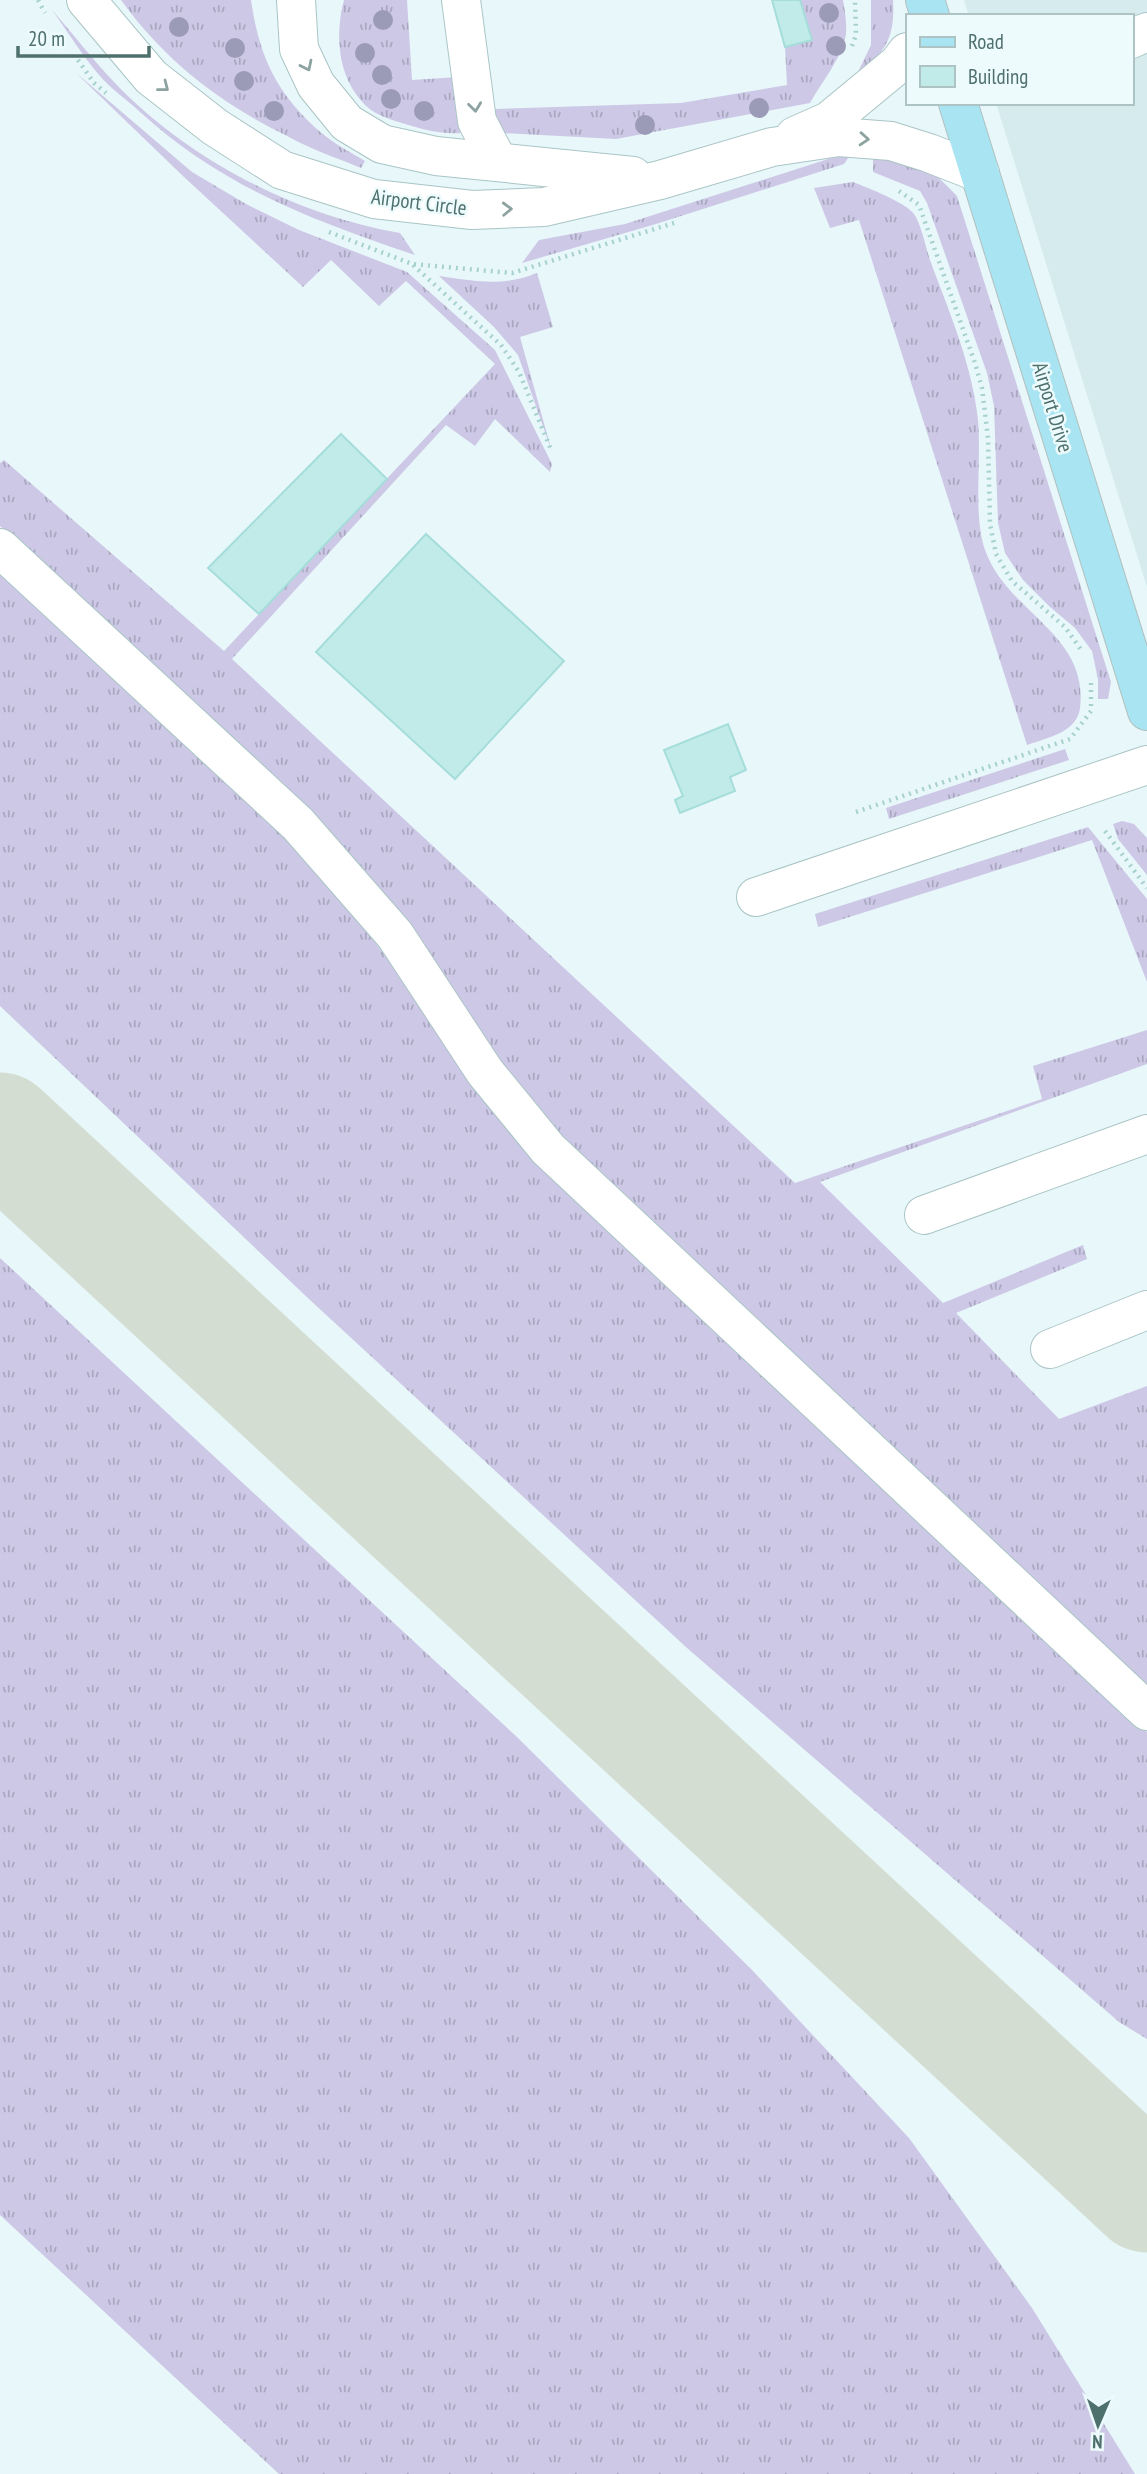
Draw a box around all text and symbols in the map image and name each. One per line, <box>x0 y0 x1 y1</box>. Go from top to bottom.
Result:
scale bar <box>18 14 149 58</box>
legend <box>906 14 1133 105</box>
text: 20 m <box>28 25 65 52</box>
text: Road <box>968 28 1004 55</box>
one-way arrow <box>299 59 313 71</box>
text: Building <box>968 63 1028 90</box>
one-way arrow <box>156 79 169 91</box>
one-way arrow <box>468 101 483 113</box>
one-way arrow <box>859 131 870 146</box>
street label: Airport Circle <box>370 183 468 221</box>
one-way arrow <box>502 201 513 216</box>
street label: Airport Drive <box>1026 359 1080 455</box>
north arrow <box>1063 2390 1133 2460</box>
text: N <box>1092 2430 1103 2454</box>

